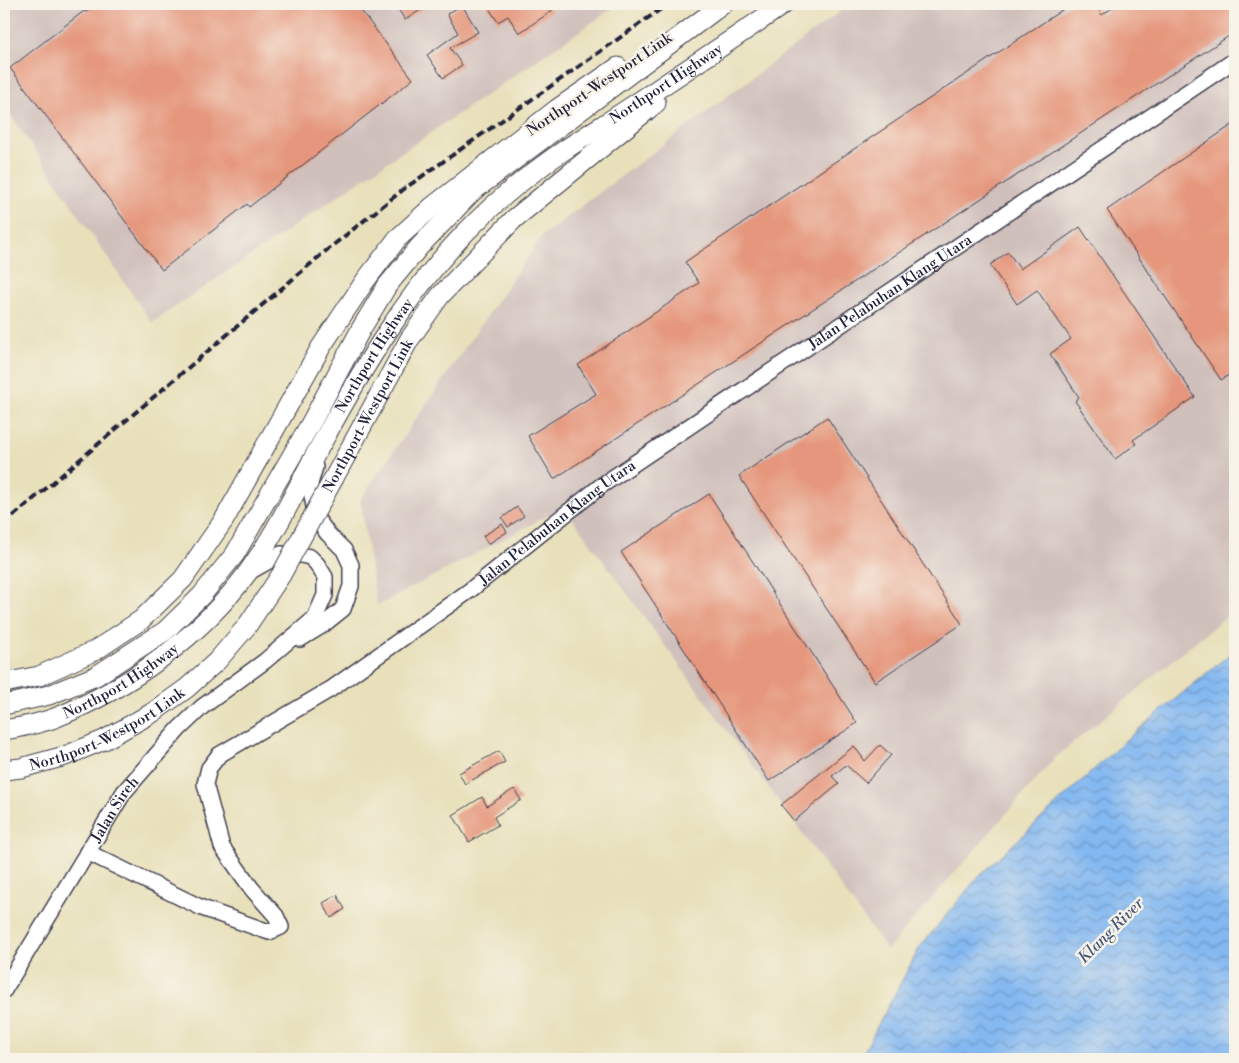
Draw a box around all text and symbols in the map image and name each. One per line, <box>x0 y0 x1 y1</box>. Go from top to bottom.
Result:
street label: Northport-Westport Link <box>523 28 677 140</box>
street label: Northport Highway <box>606 39 727 128</box>
street label: Jalan Pelabuhan Klang Utara <box>804 230 976 355</box>
street label: Northport Highway <box>331 294 418 416</box>
street label: Northport-Westport Link <box>319 335 418 496</box>
street label: Jalan Pelabuhan Klang Utara <box>474 456 640 590</box>
street label: Northport Highway <box>60 639 183 723</box>
street label: Northport-Westport Link <box>27 683 190 775</box>
street label: Jalan Sireh <box>86 773 143 847</box>
water label: Klang River <box>1074 893 1149 968</box>

